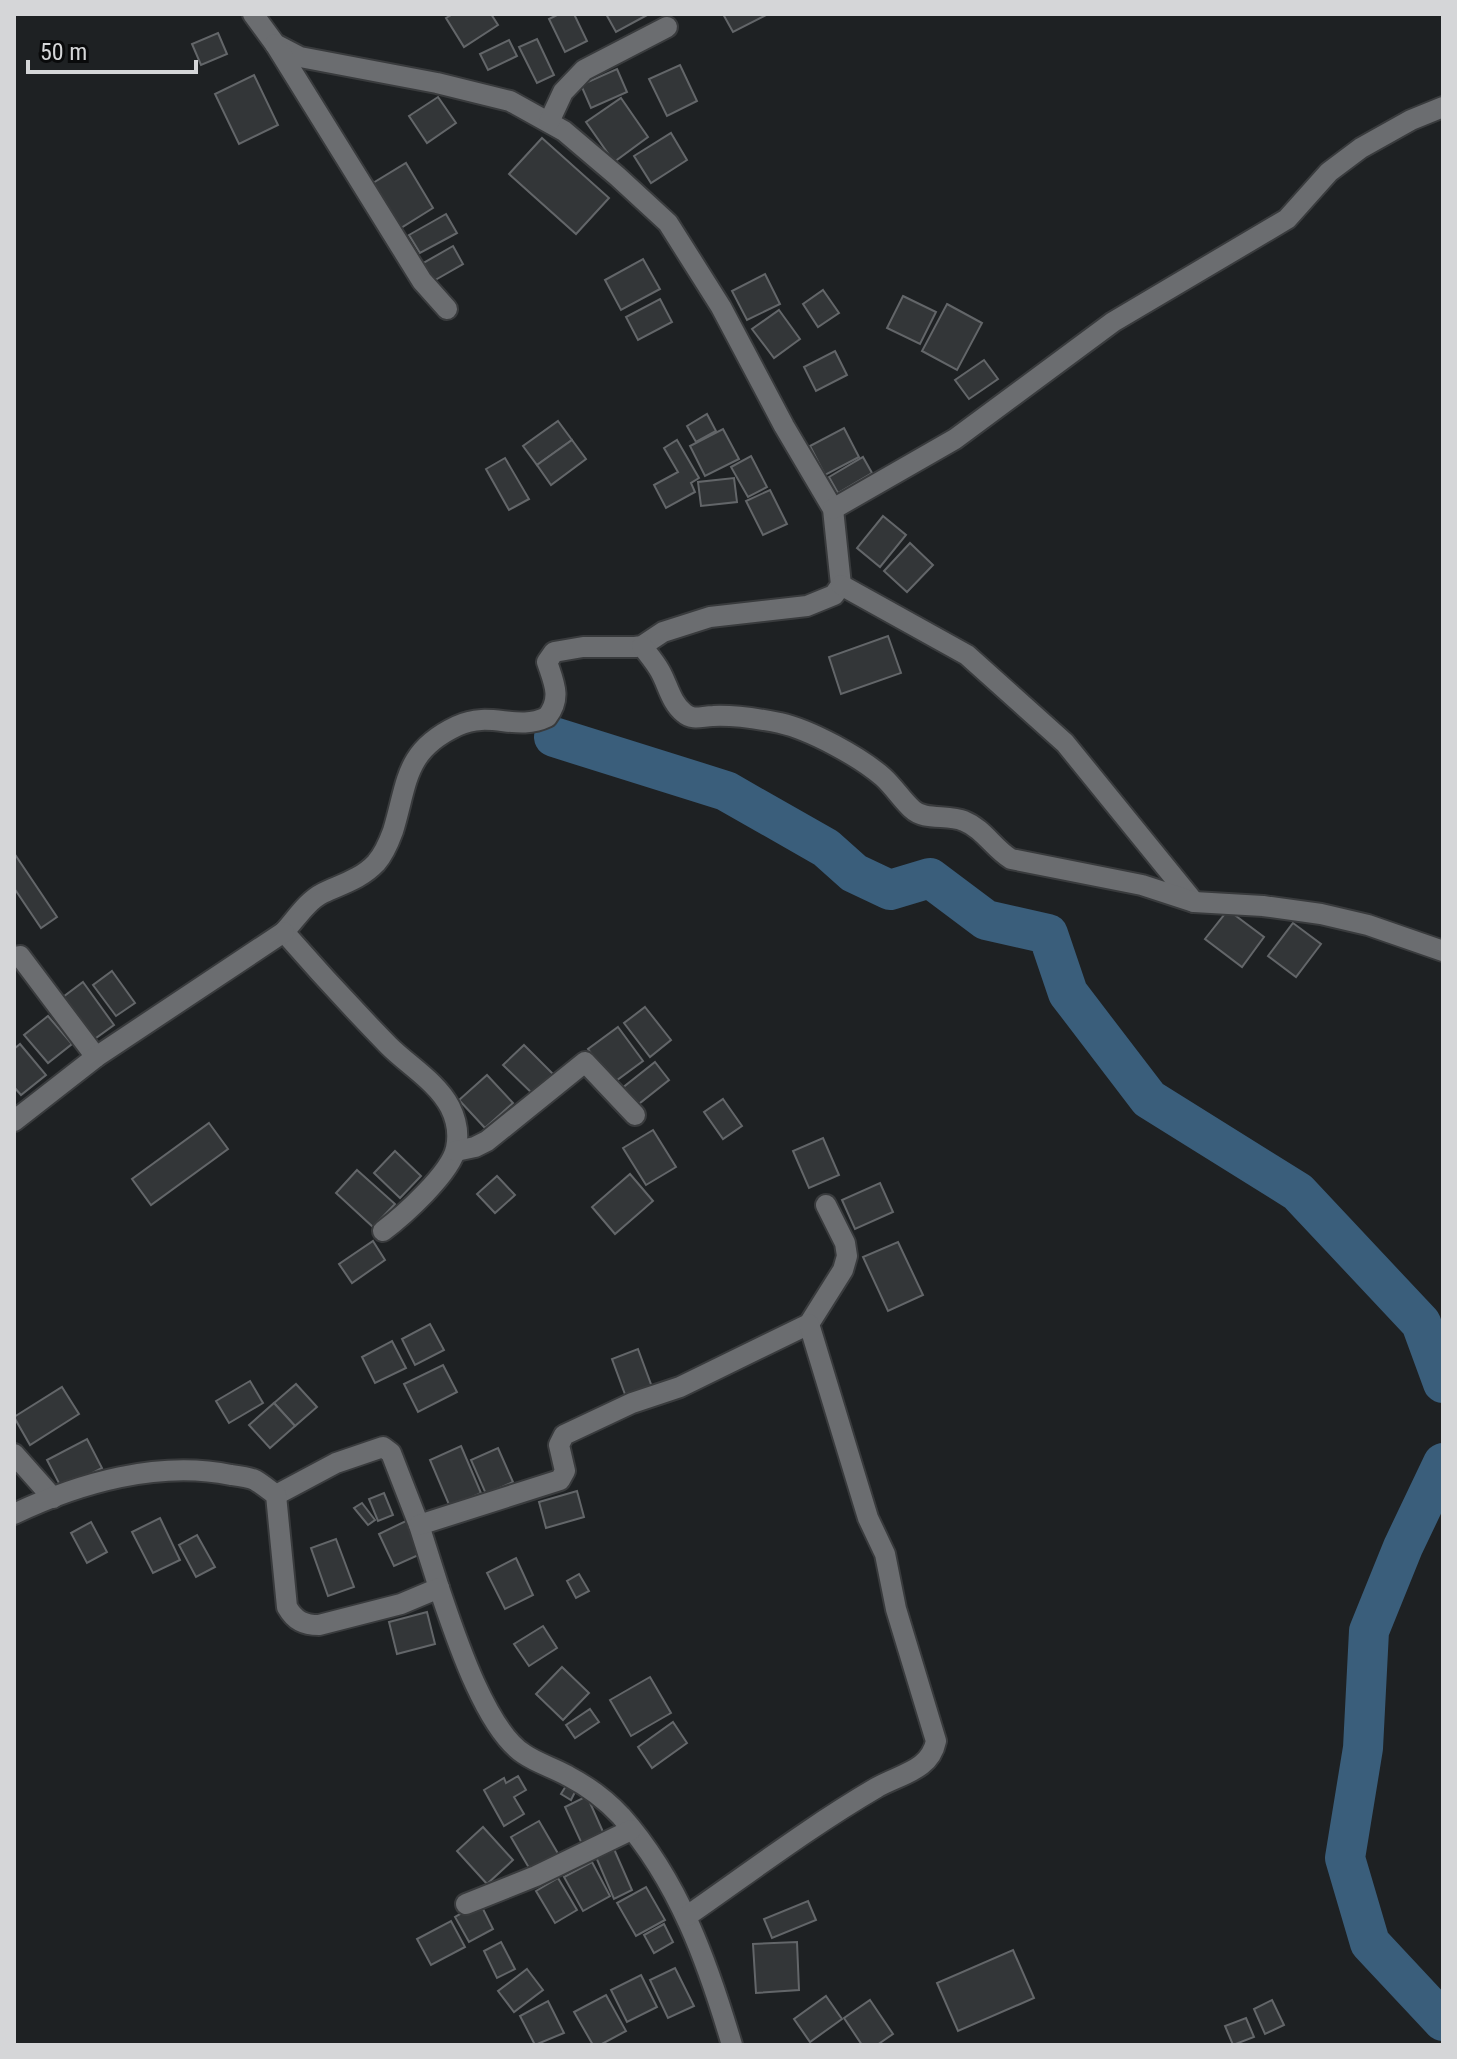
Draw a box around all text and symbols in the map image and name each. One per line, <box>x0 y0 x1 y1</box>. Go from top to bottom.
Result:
scale bar <box>28 24 196 74</box>
text: 50 m <box>40 38 87 66</box>

